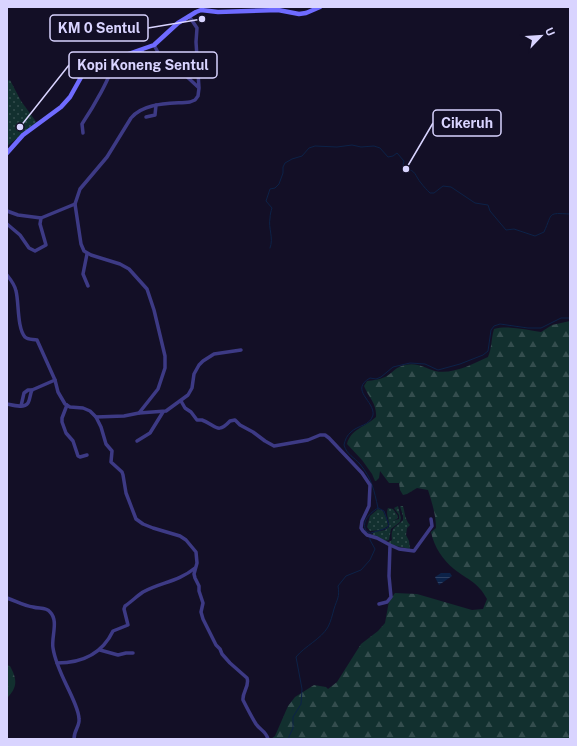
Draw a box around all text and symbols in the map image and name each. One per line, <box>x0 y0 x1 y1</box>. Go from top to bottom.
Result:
callout: KM 0 Sentul <box>50 15 148 41</box>
north arrow <box>521 16 561 56</box>
text: KM 0 Sentul <box>58 20 141 36</box>
text: U <box>543 26 557 38</box>
callout: Kopi Koneng Sentul <box>69 52 217 78</box>
text: Kopi Koneng Sentul <box>77 57 209 73</box>
callout: Cikeruh <box>433 110 501 136</box>
text: Cikeruh <box>441 115 493 131</box>

